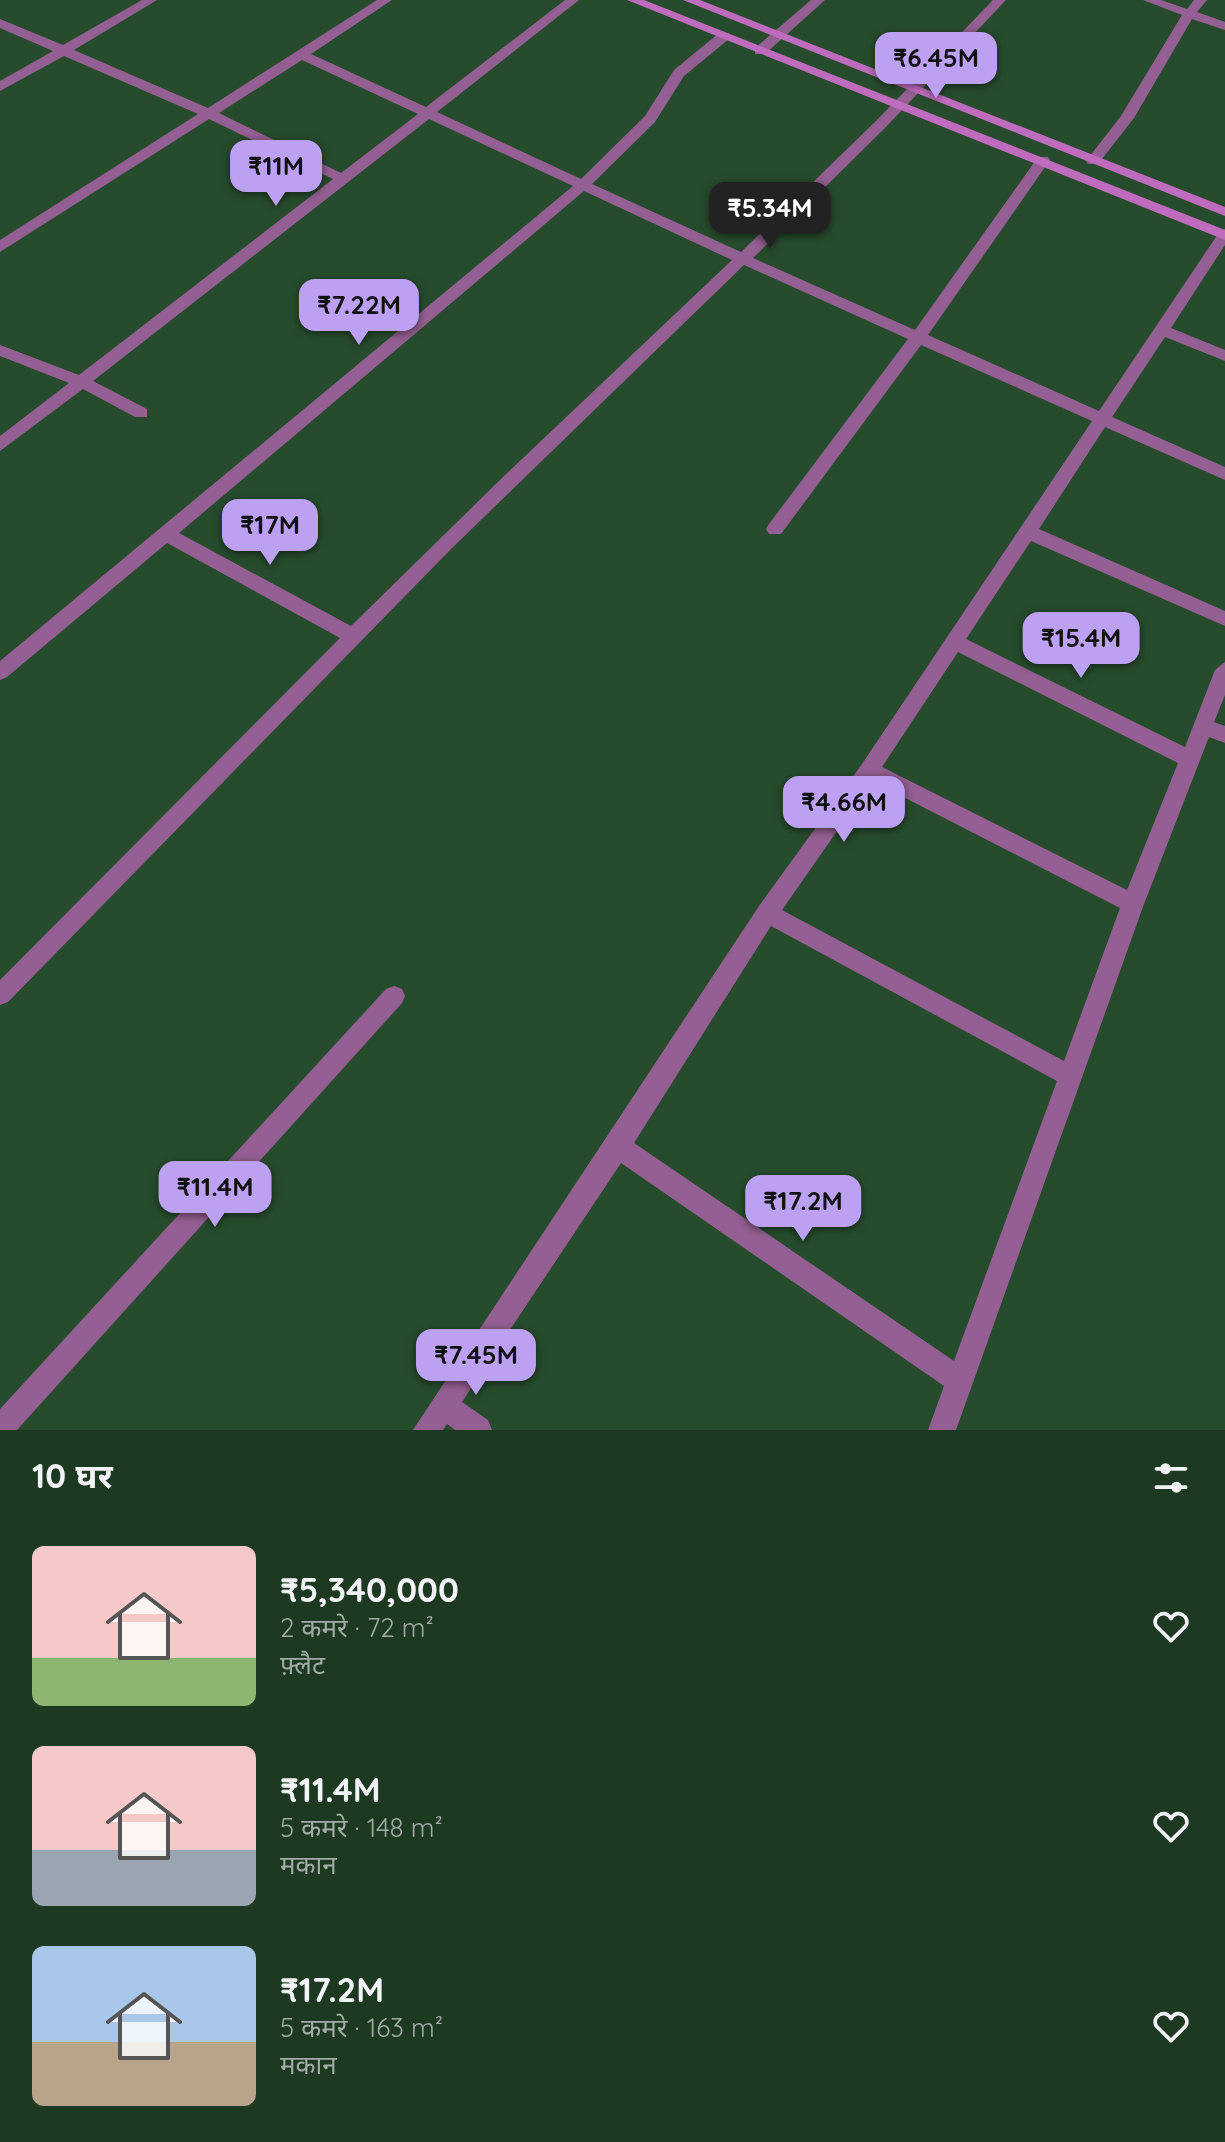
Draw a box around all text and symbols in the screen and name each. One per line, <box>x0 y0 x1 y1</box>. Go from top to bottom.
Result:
pin: ₹6.45M <box>871 32 1001 100</box>
text: ₹6.45M <box>893 41 979 74</box>
pin: ₹11M <box>229 140 323 208</box>
text: ₹11M <box>248 149 304 182</box>
pin: ₹5.34M <box>705 182 835 250</box>
text: ₹5.34M <box>727 191 813 224</box>
pin: ₹7.22M <box>294 279 424 347</box>
text: ₹7.22M <box>317 288 401 321</box>
pin: ₹17M <box>223 499 317 567</box>
text: ₹17M <box>240 508 300 541</box>
pin: ₹15.4M <box>1016 612 1146 680</box>
text: ₹15.4M <box>1041 621 1121 654</box>
pin: ₹4.66M <box>779 776 909 844</box>
text: ₹4.66M <box>801 785 887 818</box>
pin: ₹11.4M <box>150 1161 280 1229</box>
text: ₹11.4M <box>177 1170 253 1203</box>
pin: ₹17.2M <box>738 1175 868 1243</box>
text: ₹17.2M <box>763 1184 843 1217</box>
pin: ₹7.45M <box>411 1329 541 1397</box>
text: ₹7.45M <box>434 1338 518 1371</box>
text: 10 घर <box>32 1454 113 1497</box>
icon: filters <box>1149 1456 1193 1500</box>
text: ₹5,340,000 <box>280 1568 459 1611</box>
icon: home <box>96 1578 192 1674</box>
icon: heart <box>1149 1604 1193 1648</box>
text: 2 कमरे · 72 m² <box>280 1611 434 1644</box>
text: फ़्लैट <box>280 1648 325 1681</box>
text: ₹11.4M <box>280 1768 381 1811</box>
icon: home <box>96 1778 192 1874</box>
icon: heart <box>1149 1804 1193 1848</box>
text: 5 कमरे · 148 m² <box>280 1811 443 1844</box>
text: मकान <box>280 1848 337 1881</box>
text: ₹17.2M <box>280 1968 384 2011</box>
icon: home <box>96 1978 192 2074</box>
icon: heart <box>1149 2004 1193 2048</box>
text: 5 कमरे · 163 m² <box>280 2011 443 2044</box>
text: मकान <box>280 2048 337 2081</box>

